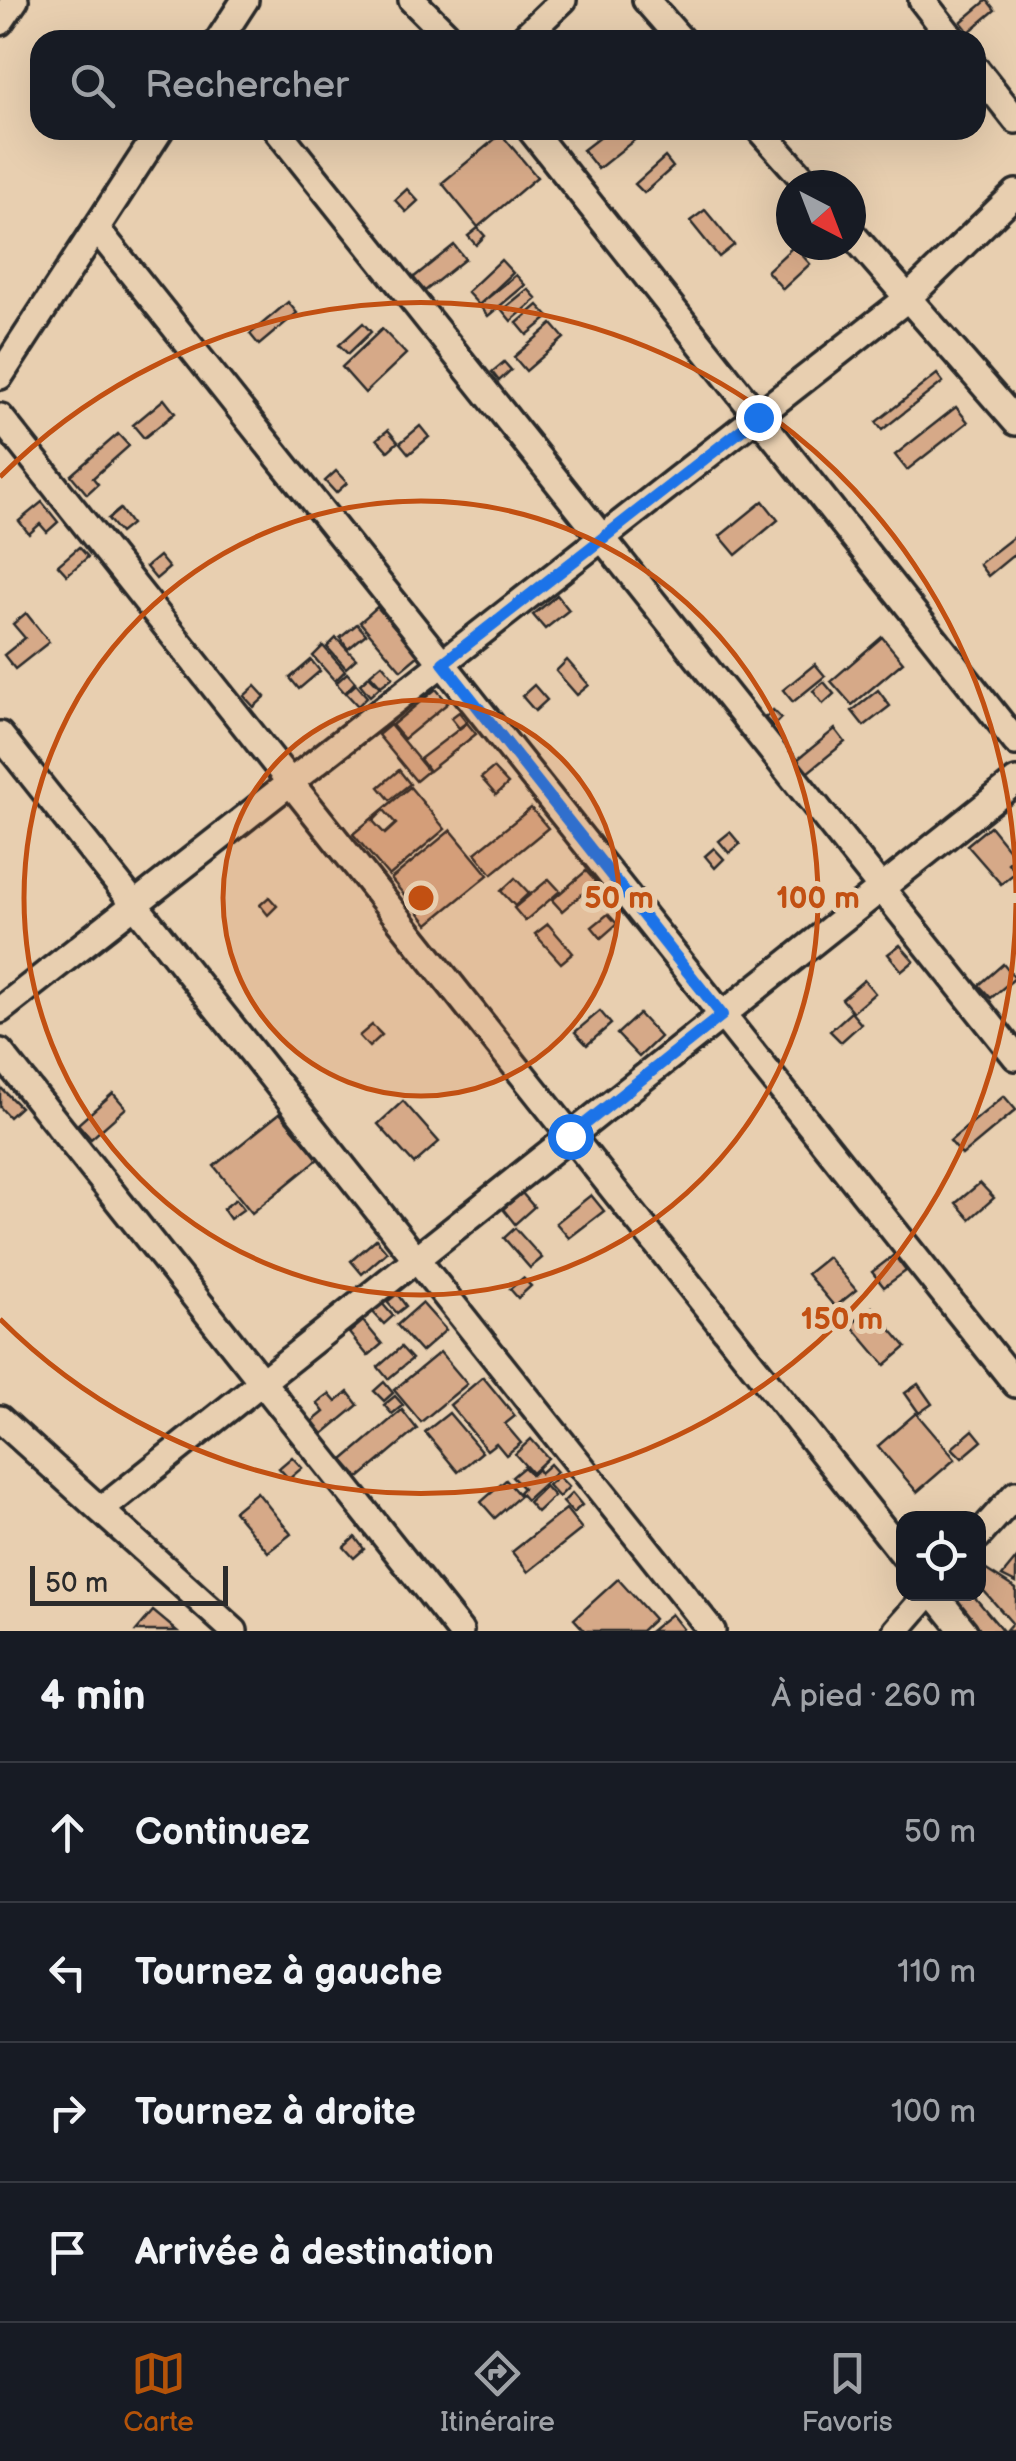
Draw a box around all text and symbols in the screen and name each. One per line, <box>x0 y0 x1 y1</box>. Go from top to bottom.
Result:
search box <box>30 30 986 140</box>
icon: search <box>65 58 120 113</box>
text: Rechercher <box>145 63 349 108</box>
north arrow <box>776 170 866 260</box>
route end <box>736 395 782 441</box>
centre of rings <box>403 880 439 916</box>
text: 50 m <box>584 881 654 917</box>
text: 100 m <box>776 881 860 917</box>
route start <box>548 1114 594 1160</box>
text: 150 m <box>801 1302 883 1338</box>
map controls <box>896 1511 986 1601</box>
button: locate <box>896 1511 986 1601</box>
scale bar <box>30 1561 228 1606</box>
text: 50 m <box>45 1567 108 1600</box>
text: 4 min <box>40 1671 146 1722</box>
text: À pied · 260 m <box>771 1677 976 1716</box>
icon: ahead <box>40 1805 95 1860</box>
text: Continuez <box>135 1810 310 1855</box>
text: 50 m <box>904 1813 976 1852</box>
icon: left <box>40 1945 95 2000</box>
text: Tournez à gauche <box>135 1950 443 1995</box>
text: 110 m <box>897 1953 976 1992</box>
icon: right <box>40 2085 95 2140</box>
text: Tournez à droite <box>135 2090 416 2135</box>
text: 100 m <box>891 2093 976 2132</box>
icon: arrive <box>40 2225 95 2280</box>
text: Arrivée à destination <box>135 2230 494 2275</box>
tab: Carte <box>123 2346 194 2439</box>
tab: Itinéraire <box>440 2346 555 2439</box>
tab: Favoris <box>801 2346 893 2439</box>

